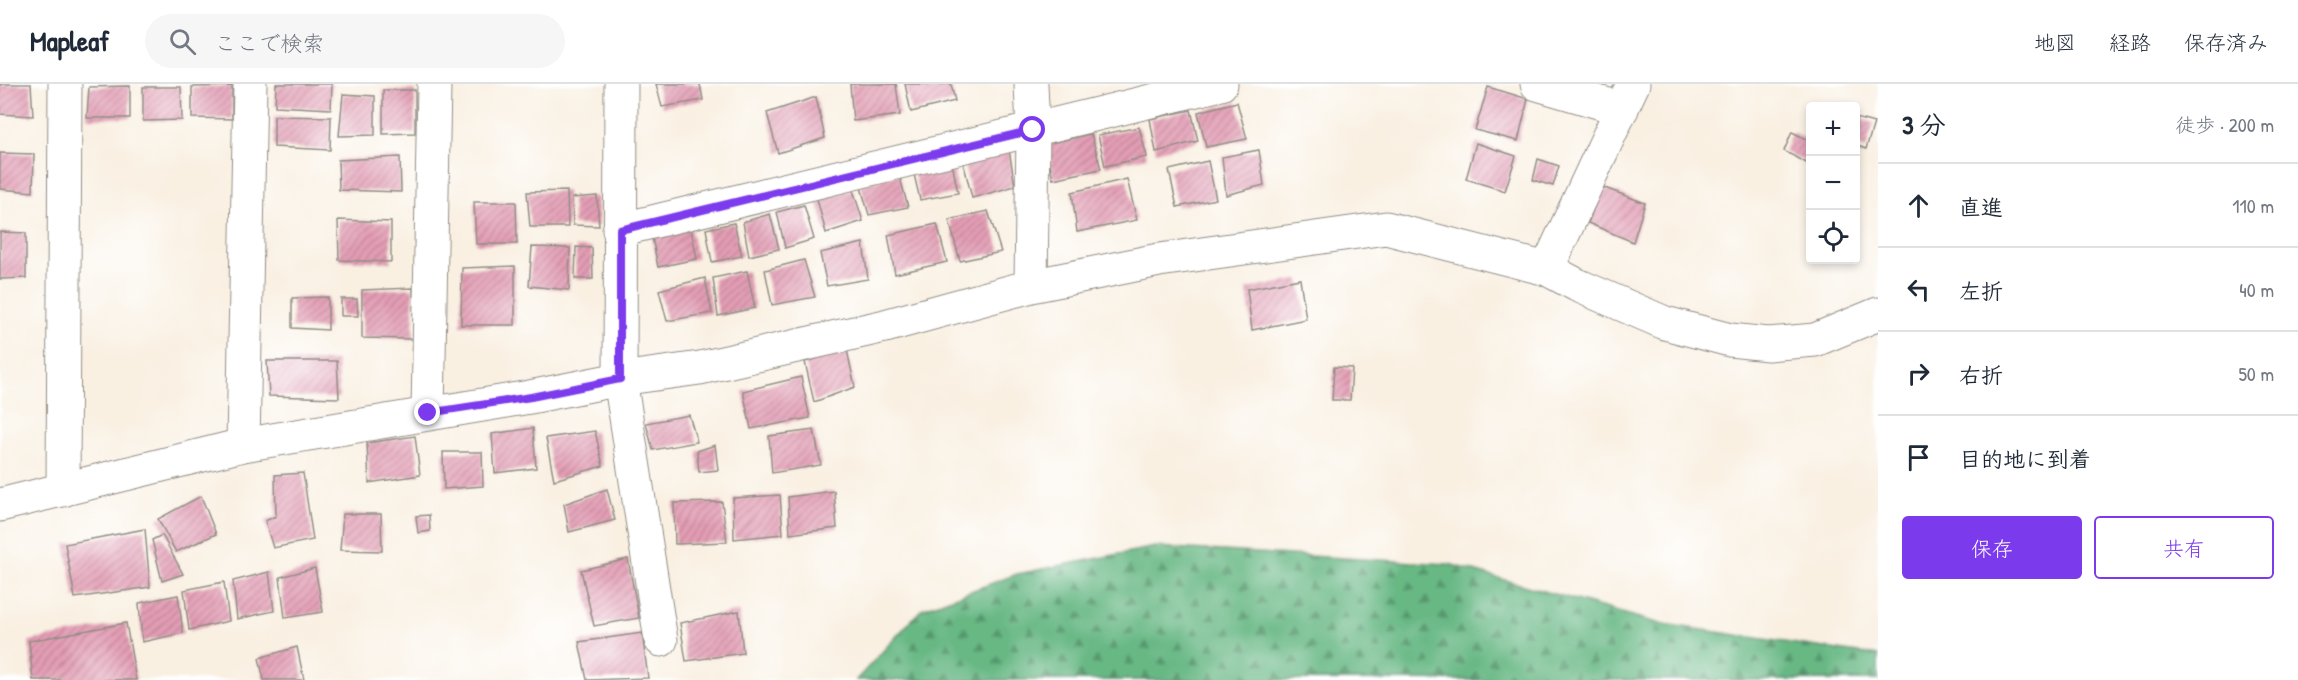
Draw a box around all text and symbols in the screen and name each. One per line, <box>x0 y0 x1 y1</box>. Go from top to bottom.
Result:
search box <box>145 14 565 68</box>
text: Mapleaf <box>30 22 109 60</box>
icon: search <box>166 25 199 58</box>
text: ここで検索 <box>214 28 324 58</box>
text: 地図 <box>2034 28 2076 57</box>
text: 経路 <box>2109 28 2151 57</box>
text: 保存済み <box>2184 28 2268 57</box>
map controls <box>1806 102 1860 264</box>
button: + <box>1806 102 1860 156</box>
text: 3 分 <box>1902 107 1946 142</box>
text: 徒歩 · 200 m <box>2175 111 2274 138</box>
route start <box>1019 116 1045 142</box>
button: − <box>1806 156 1860 210</box>
icon: ahead <box>1902 189 1935 222</box>
text: 直進 <box>1959 192 2003 222</box>
text: 110 m <box>2232 192 2274 219</box>
button: locate <box>1806 210 1860 264</box>
icon: left <box>1902 273 1935 306</box>
text: 左折 <box>1959 276 2003 306</box>
text: 40 m <box>2239 276 2274 303</box>
icon: right <box>1902 357 1935 390</box>
text: 右折 <box>1959 360 2003 390</box>
text: 50 m <box>2238 360 2274 387</box>
route end <box>414 399 440 425</box>
icon: arrive <box>1902 441 1935 474</box>
text: 目的地に到着 <box>1959 444 2091 474</box>
button: 保存 <box>1902 516 2082 579</box>
button: 共有 <box>2094 516 2274 579</box>

